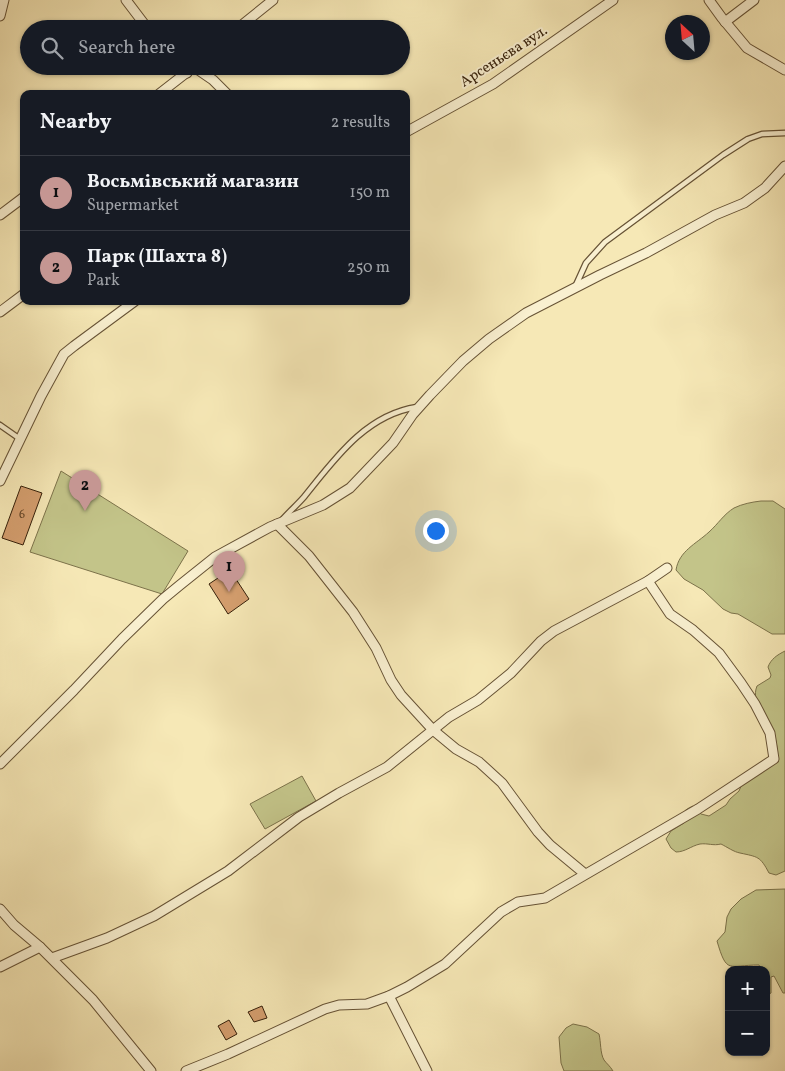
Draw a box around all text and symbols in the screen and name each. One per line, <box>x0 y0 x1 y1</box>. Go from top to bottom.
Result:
north arrow <box>665 15 710 60</box>
search box <box>20 20 410 75</box>
street label: Арсеньєва вул. <box>456 21 552 93</box>
icon: search <box>38 34 66 62</box>
text: Search here <box>78 35 175 61</box>
text: Nearby <box>40 108 111 137</box>
text: 2 results <box>331 112 390 134</box>
text: Восьмівський магазин <box>87 169 299 195</box>
text: 1 <box>53 182 59 204</box>
text: 150 m <box>349 182 390 204</box>
text: Supermarket <box>87 195 179 217</box>
text: Парк (Шахта 8) <box>87 244 227 270</box>
text: 2 <box>52 257 60 279</box>
text: 250 m <box>347 257 390 279</box>
text: Park <box>87 270 120 292</box>
pin: 2 <box>69 470 101 511</box>
house number: 6 <box>19 507 25 523</box>
your location <box>423 518 449 544</box>
pin: 1 <box>213 551 245 592</box>
map controls <box>725 966 770 1056</box>
button: + <box>725 966 770 1011</box>
button: − <box>725 1011 770 1056</box>

